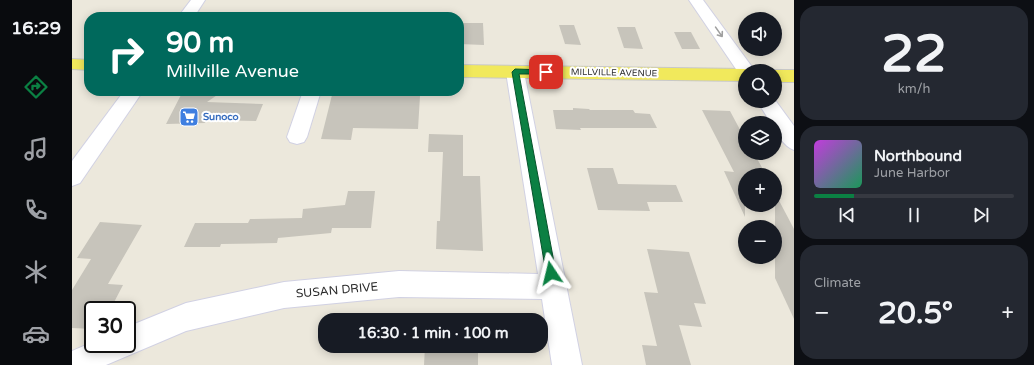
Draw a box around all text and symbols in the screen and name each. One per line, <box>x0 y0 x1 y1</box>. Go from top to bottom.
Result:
map controls <box>738 12 782 264</box>
button: sound <box>738 12 782 56</box>
text: 16:29 <box>11 17 61 39</box>
text: 22 <box>881 23 947 86</box>
text: 90 m <box>166 26 234 60</box>
one-way arrow <box>715 26 723 37</box>
icon: right <box>100 28 152 80</box>
pin <box>529 55 563 89</box>
text: Millville Avenue <box>166 60 299 82</box>
icon: arrive <box>535 61 557 83</box>
button: search <box>738 64 782 108</box>
street label: MILLVILLE AVENUE <box>571 67 658 79</box>
icon: directions <box>22 73 50 101</box>
text: km/h <box>898 81 930 97</box>
supermarket icon: Sunoco <box>178 106 200 128</box>
place label: Sunoco <box>203 111 239 123</box>
button: layers <box>738 116 782 160</box>
icon: music <box>22 135 50 163</box>
text: Northbound <box>874 147 962 165</box>
text: June Harbor <box>874 165 950 181</box>
button: + <box>738 168 782 212</box>
icon: phone <box>22 196 50 224</box>
icon: previous <box>836 204 858 226</box>
icon: pause <box>903 204 925 226</box>
icon: next <box>970 204 992 226</box>
button: − <box>738 220 782 264</box>
position arrow <box>530 252 572 294</box>
icon: climate <box>22 258 50 286</box>
text: Climate <box>814 275 861 291</box>
street label: SUSAN DRIVE <box>295 279 379 301</box>
text: 20.5° <box>878 295 953 332</box>
text: − <box>814 300 830 326</box>
text: + <box>1002 300 1014 326</box>
speed limit sign: 30 <box>84 301 136 353</box>
icon: car <box>22 320 50 348</box>
text: 16:30 · 1 min · 100 m <box>358 324 508 342</box>

